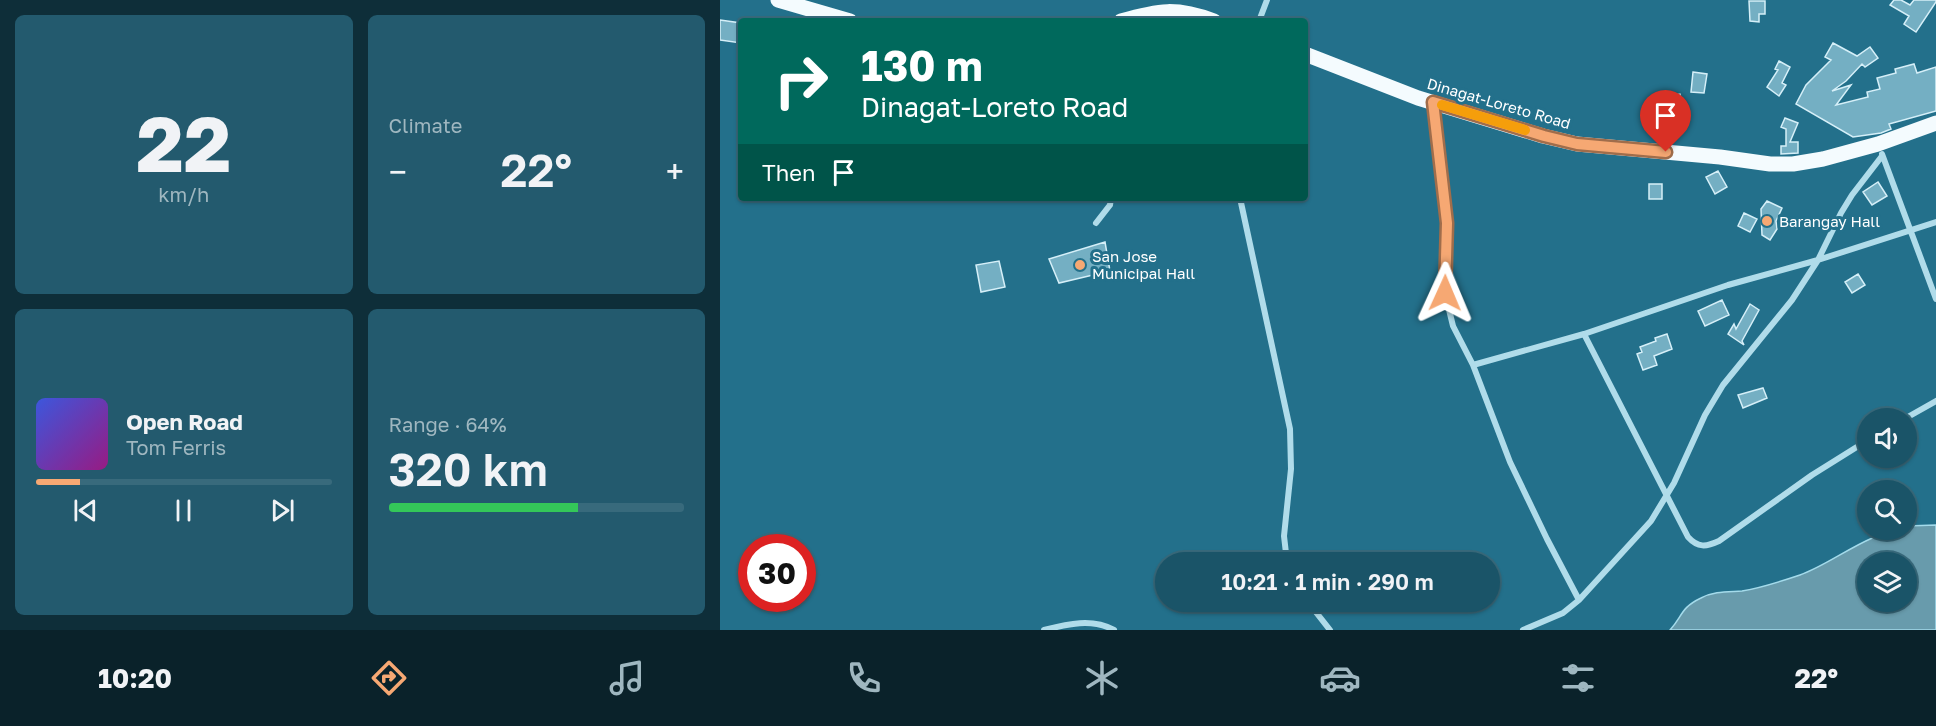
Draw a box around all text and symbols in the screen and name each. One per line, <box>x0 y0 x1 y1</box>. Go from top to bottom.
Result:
text: 130 m <box>861 40 983 90</box>
icon: right <box>762 42 840 120</box>
street label: Dinagat-Loreto Road <box>1425 74 1573 132</box>
pin <box>1640 90 1691 152</box>
text: Dinagat-Loreto Road <box>861 91 1128 123</box>
text: 22 <box>136 96 231 189</box>
icon: arrive <box>1649 99 1682 132</box>
text: Climate <box>389 113 462 137</box>
text: 22° <box>501 143 572 197</box>
text: − <box>389 152 407 191</box>
text: + <box>666 152 684 191</box>
icon: arrive <box>827 156 860 189</box>
text: Then <box>762 159 815 186</box>
text: km/h <box>158 182 209 206</box>
place label: Barangay Hall <box>1779 212 1880 230</box>
marker: Barangay Hall <box>1760 214 1774 228</box>
place label: San Jose Municipal Hall <box>1092 247 1195 282</box>
marker: San Jose Municipal Hall <box>1073 258 1087 272</box>
position arrow <box>1413 261 1477 325</box>
text: Open Road <box>126 408 243 435</box>
map controls <box>1857 408 1917 612</box>
button: sound <box>1857 408 1917 468</box>
text: Range · 64% <box>389 412 507 436</box>
text: Tom Ferris <box>126 435 226 459</box>
text: 320 km <box>389 442 548 496</box>
button: search <box>1857 480 1917 540</box>
icon: previous <box>69 494 102 527</box>
icon: pause <box>167 494 200 527</box>
icon: next <box>266 494 299 527</box>
speed limit sign: 30 <box>738 534 816 612</box>
button: layers <box>1857 552 1917 612</box>
text: 10:21 · 1 min · 290 m <box>1221 568 1434 595</box>
icon: directions <box>368 657 410 699</box>
icon: music <box>606 657 648 699</box>
icon: phone <box>843 657 885 699</box>
icon: climate <box>1081 657 1123 699</box>
icon: car <box>1319 657 1361 699</box>
icon: filters <box>1557 657 1599 699</box>
text: 10:20 <box>98 662 172 694</box>
text: 22° <box>1795 662 1838 694</box>

